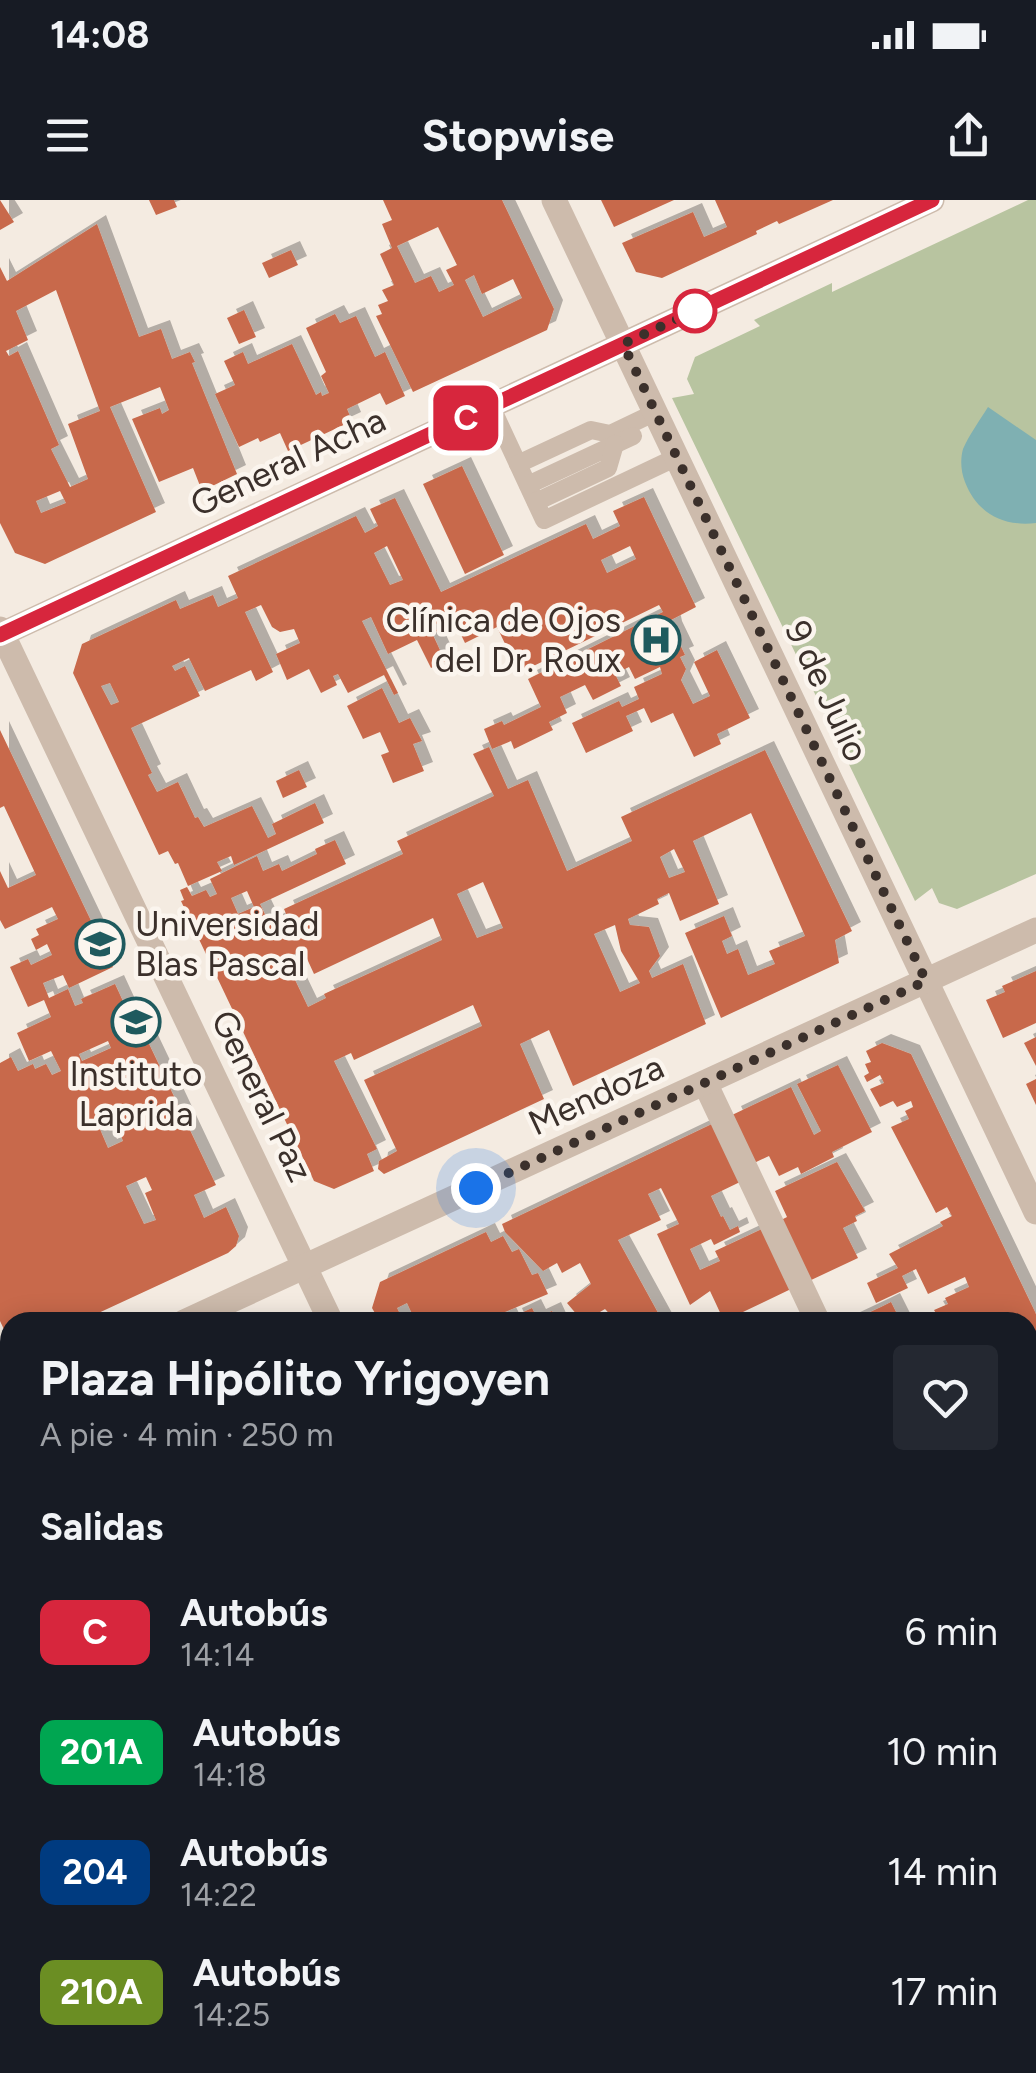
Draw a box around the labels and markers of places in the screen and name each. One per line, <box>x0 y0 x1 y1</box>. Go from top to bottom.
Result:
unlabelled marker <box>674 290 716 332</box>
place label: Clínica de Ojos del Dr. Roux <box>385 599 621 681</box>
hospital icon: Clínica de Ojos del Dr. Roux <box>630 614 682 666</box>
place label: Universidad Blas Pascal <box>135 903 319 985</box>
school or university icon: Universidad Blas Pascal <box>74 918 126 970</box>
school or university icon: Instituto Laprida <box>110 996 162 1048</box>
place label: Instituto Laprida <box>70 1053 202 1135</box>

